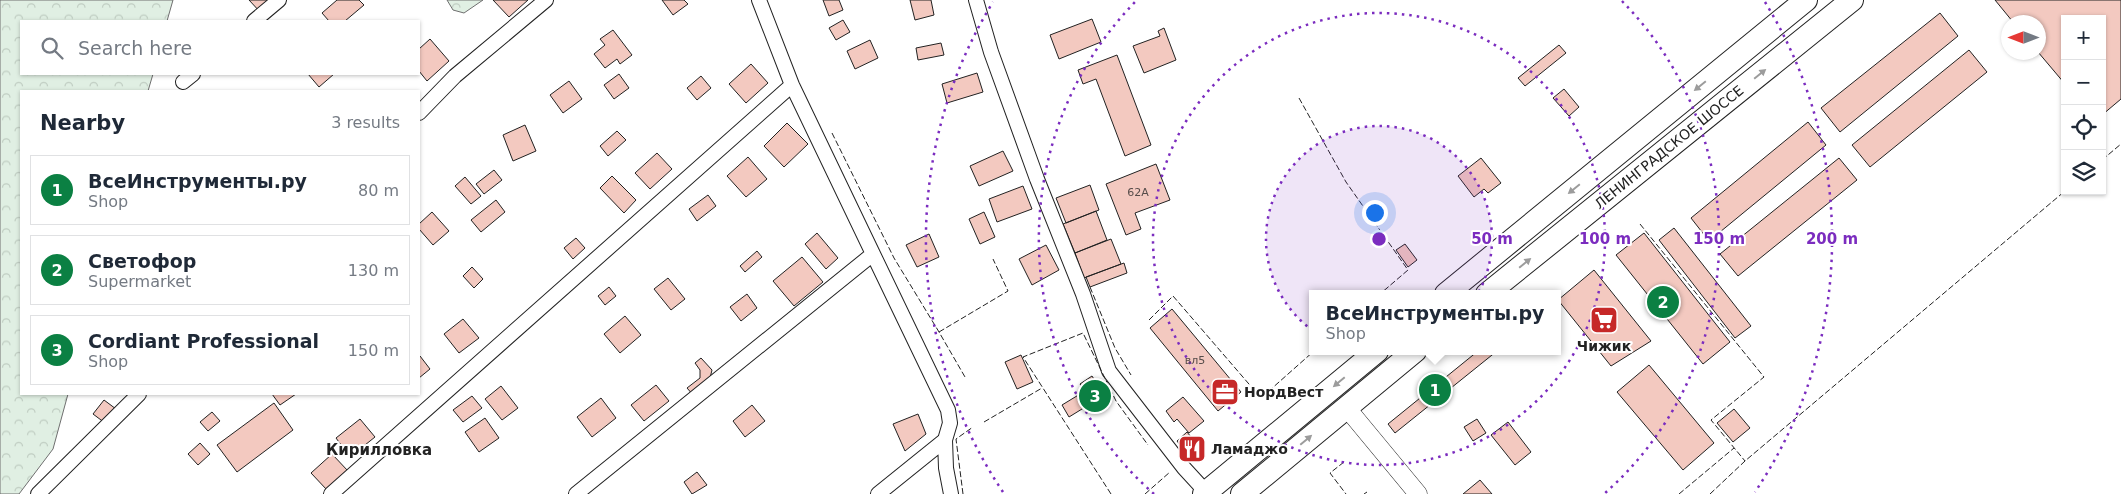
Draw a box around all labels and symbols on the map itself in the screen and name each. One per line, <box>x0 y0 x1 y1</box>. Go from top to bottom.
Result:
north arrow <box>2001 15 2046 60</box>
one-way arrow <box>1754 68 1767 79</box>
one-way arrow <box>1694 80 1706 91</box>
street label: ЛЕНИНГРАДСКОЕ ШОССЕ <box>1591 82 1747 212</box>
one-way arrow <box>1568 183 1581 194</box>
house number: 62А <box>1127 186 1149 199</box>
your location <box>1362 200 1388 226</box>
centre of rings <box>1370 230 1388 248</box>
text: 50 m <box>1471 230 1513 248</box>
text: 100 m <box>1579 230 1631 248</box>
text: 150 m <box>1693 230 1745 248</box>
text: 200 m <box>1806 230 1858 248</box>
one-way arrow <box>1518 258 1531 269</box>
pin: 2 <box>1647 283 1679 321</box>
supermarket icon: Чижик <box>1589 305 1619 335</box>
place label: Чижик <box>1577 338 1632 354</box>
house number: вл5 <box>1185 354 1205 367</box>
pin: 1 <box>1419 371 1451 409</box>
pin: 3 <box>1079 377 1111 415</box>
office icon: НордВест <box>1210 377 1240 407</box>
one-way arrow <box>1333 377 1346 388</box>
place label: НордВест <box>1244 384 1324 400</box>
restaurant icon: Ламаджо <box>1177 434 1207 464</box>
one-way arrow <box>1299 435 1312 446</box>
district label: Кирилловка <box>326 441 432 459</box>
place label: Ламаджо <box>1211 441 1288 457</box>

